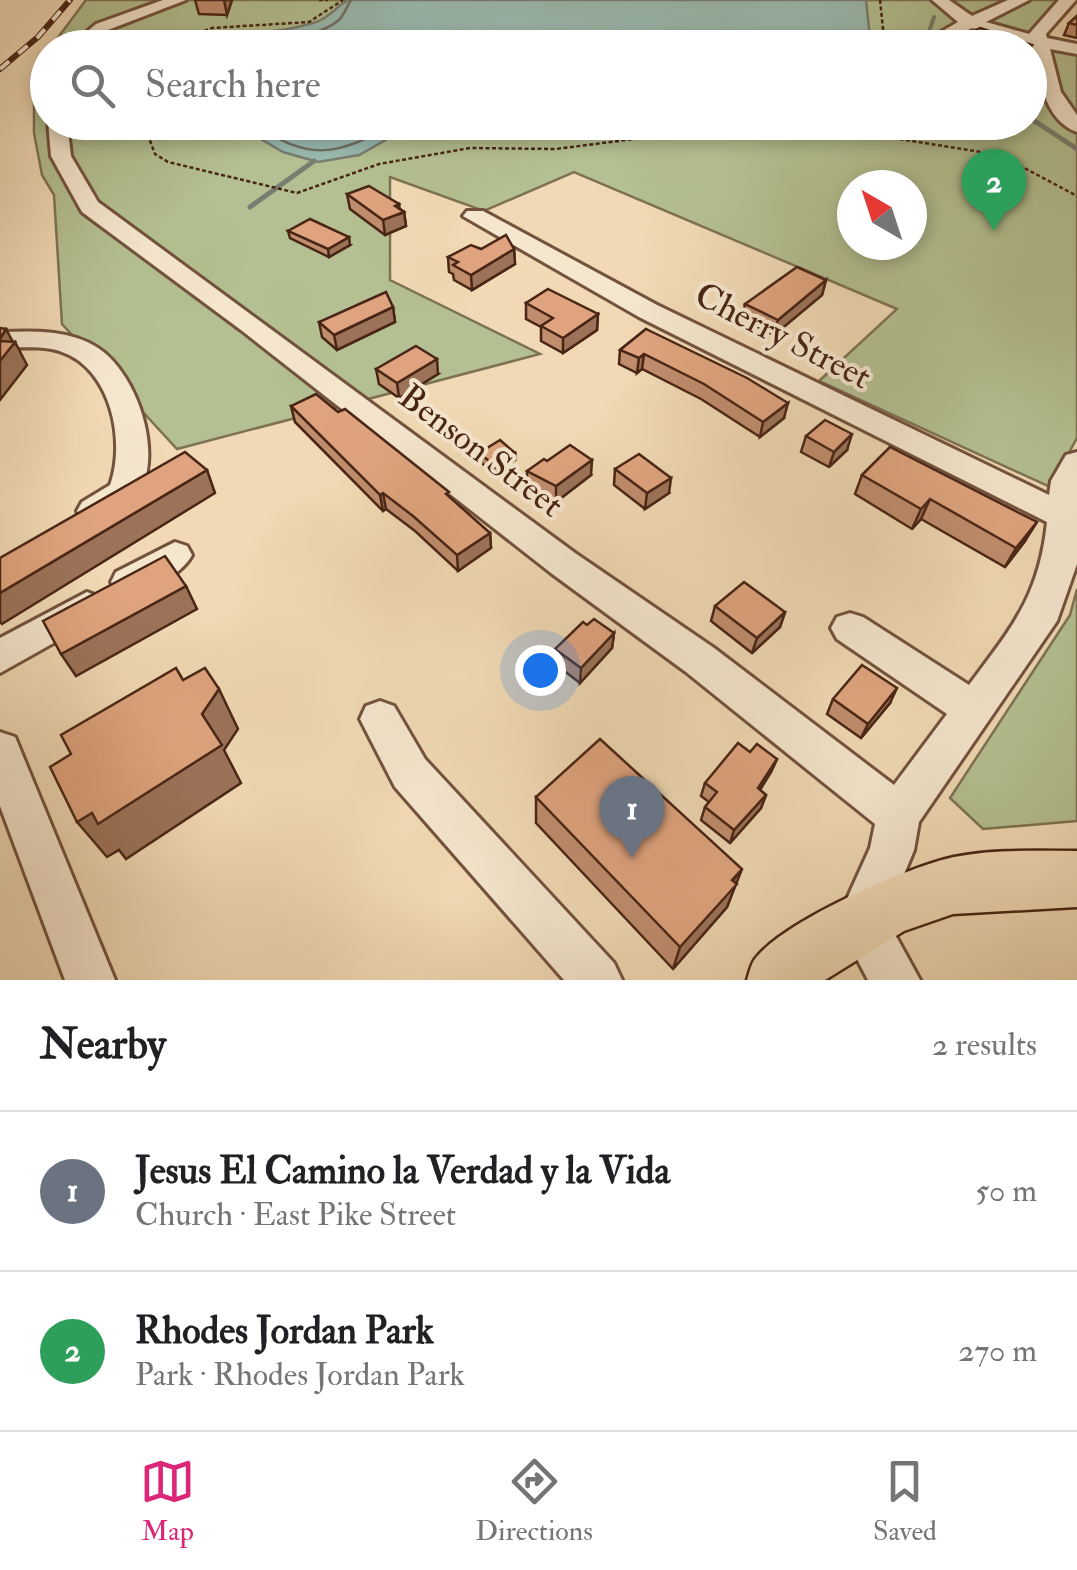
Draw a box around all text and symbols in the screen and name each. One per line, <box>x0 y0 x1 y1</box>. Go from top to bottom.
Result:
search box <box>30 30 1047 140</box>
icon: search <box>65 58 120 113</box>
text: Search here <box>145 61 321 109</box>
pin: 2 <box>962 148 1026 231</box>
north arrow <box>837 170 927 260</box>
street label: Cherry Street <box>688 273 878 399</box>
street label: Benson Street <box>390 375 572 527</box>
your location <box>515 645 566 696</box>
pin: 1 <box>600 776 664 858</box>
text: Nearby <box>40 1019 166 1071</box>
text: 2 results <box>932 1025 1037 1065</box>
text: Jesus El Camino la Verdad y la Vida <box>135 1147 670 1195</box>
text: 1 <box>67 1171 78 1211</box>
text: 50 m <box>975 1171 1037 1211</box>
text: Church · East Pike Street <box>135 1195 456 1235</box>
text: Rhodes Jordan Park <box>135 1307 434 1355</box>
text: 2 <box>64 1331 81 1371</box>
text: 270 m <box>958 1331 1037 1371</box>
text: Park · Rhodes Jordan Park <box>135 1355 465 1395</box>
tab: Map <box>140 1454 195 1549</box>
tab: Directions <box>475 1454 593 1549</box>
tab: Saved <box>873 1454 937 1549</box>

